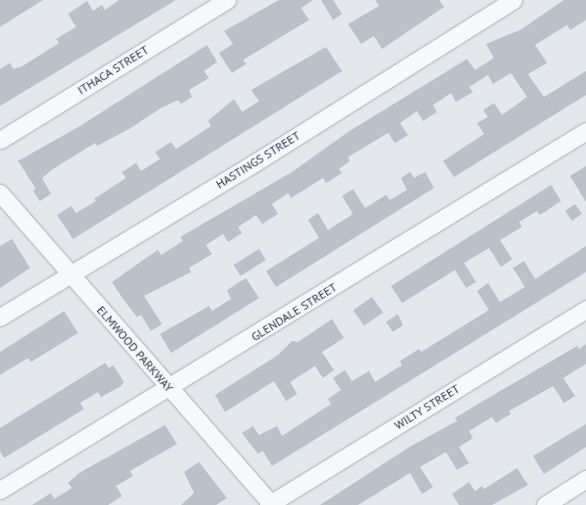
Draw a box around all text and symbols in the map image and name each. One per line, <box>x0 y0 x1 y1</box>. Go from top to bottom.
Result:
street label: ITHACA STREET <box>75 42 151 98</box>
street label: HASTINGS STREET <box>213 128 303 192</box>
street label: GLENDALE STREET <box>249 280 339 344</box>
street label: ELMWOOD PARKWAY <box>94 303 176 395</box>
street label: WILTY STREET <box>392 381 462 433</box>

